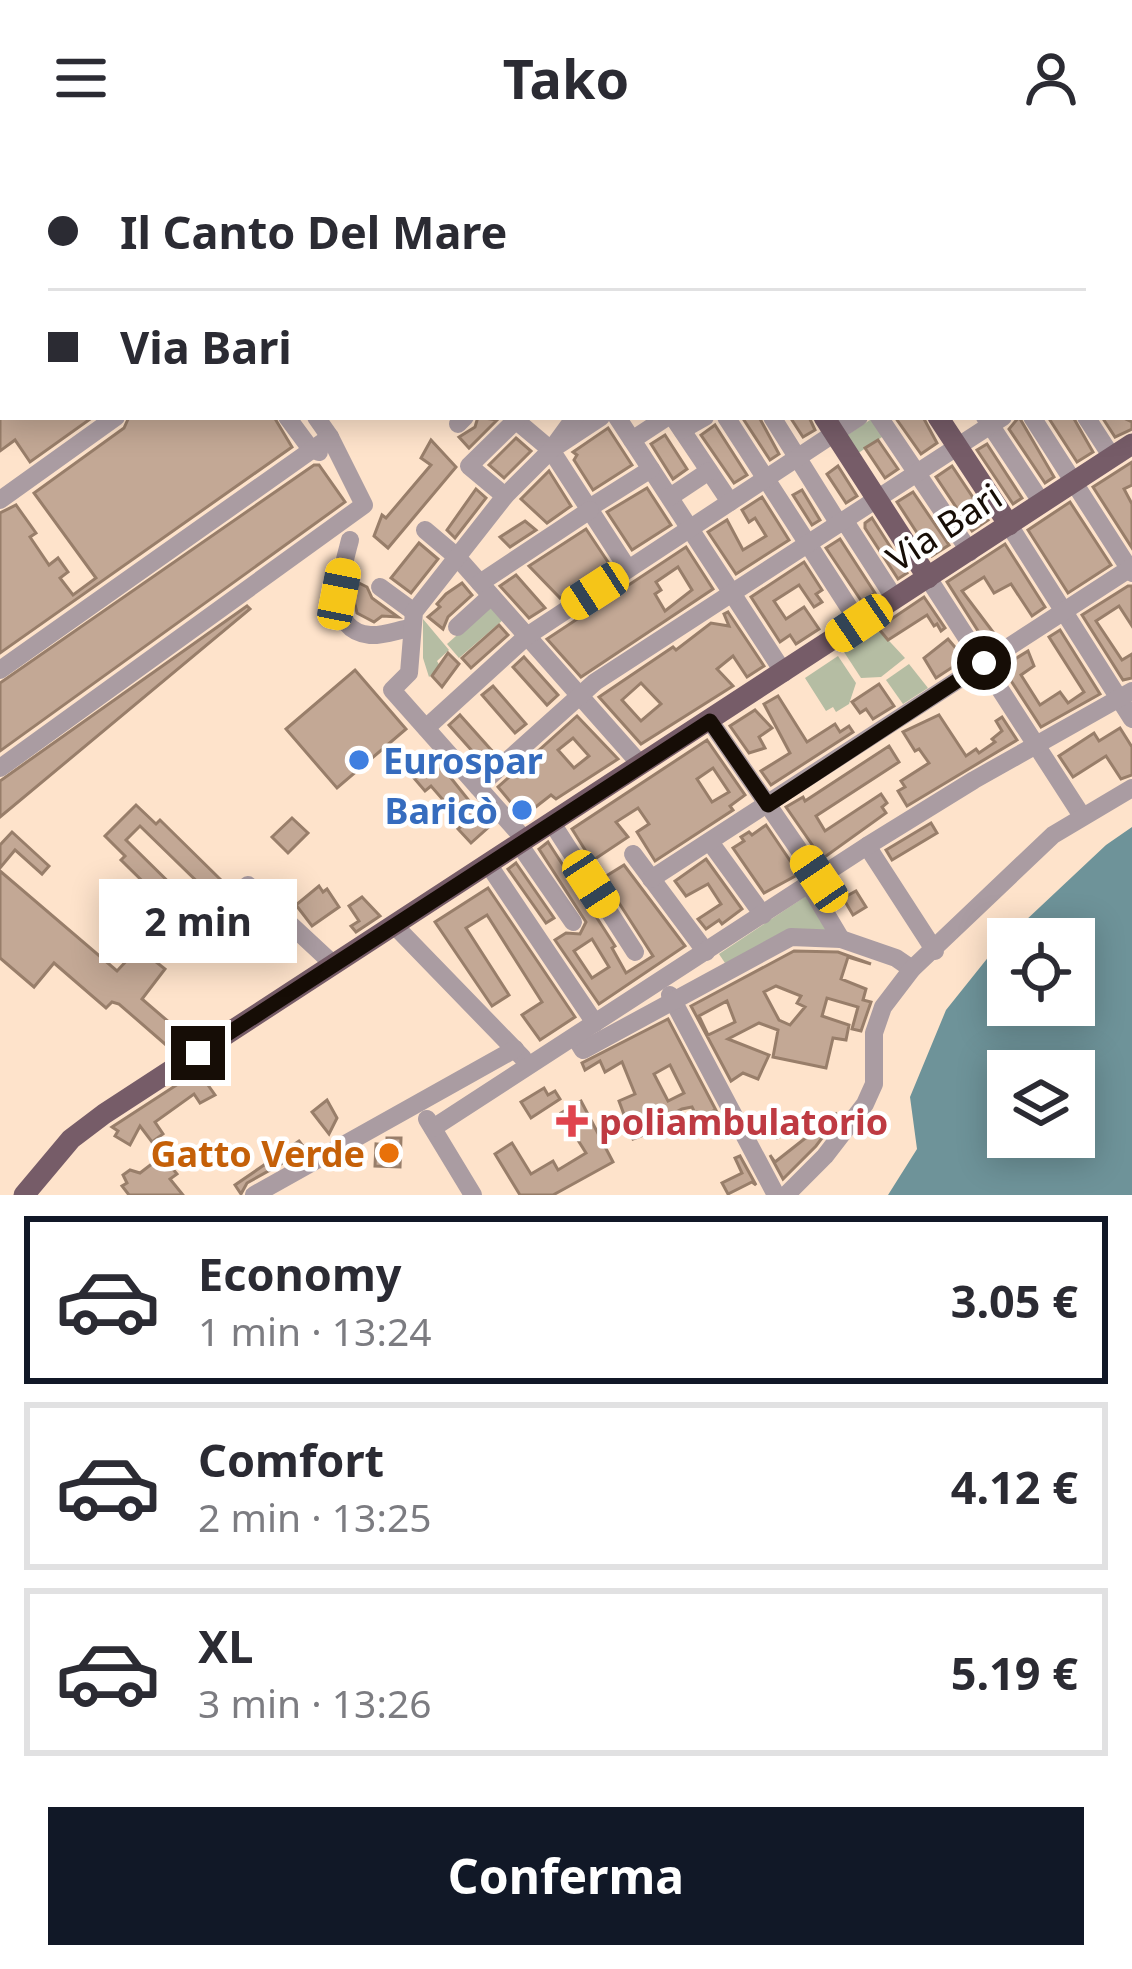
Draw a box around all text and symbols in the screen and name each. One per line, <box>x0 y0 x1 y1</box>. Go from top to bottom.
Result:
text: Tako <box>503 41 629 115</box>
icon: menu <box>48 45 114 111</box>
icon: person <box>1018 45 1084 111</box>
text: Il Canto Del Mare <box>120 201 507 262</box>
text: Via Bari <box>120 316 292 377</box>
street label: Via Bari <box>877 472 1011 582</box>
car <box>314 555 364 633</box>
car <box>555 556 635 626</box>
car <box>819 588 899 658</box>
route start <box>957 636 1011 690</box>
place label: Eurospar <box>383 736 543 785</box>
marker: Eurospar <box>346 747 372 773</box>
place label: Baricò <box>385 786 498 835</box>
marker: Baricò <box>509 797 535 823</box>
car <box>784 839 854 919</box>
car <box>556 844 626 924</box>
callout: 2 min <box>99 879 297 963</box>
text: 2 min <box>144 894 252 947</box>
map controls <box>987 918 1095 1158</box>
button: locate <box>987 918 1095 1026</box>
route end <box>171 1026 225 1080</box>
button: layers <box>987 1050 1095 1158</box>
place label: poliambulatorio <box>599 1097 888 1146</box>
marker: poliambulatorio <box>556 1105 588 1137</box>
place label: Gatto Verde <box>150 1129 365 1178</box>
marker: Gatto Verde <box>376 1140 402 1166</box>
text: Economy <box>198 1243 402 1304</box>
icon: car <box>54 1246 162 1354</box>
text: 3.05 € <box>951 1270 1078 1331</box>
text: 1 min · 13:24 <box>198 1304 432 1357</box>
text: Comfort <box>198 1429 384 1490</box>
icon: car <box>54 1432 162 1540</box>
text: 4.12 € <box>951 1456 1078 1517</box>
text: 2 min · 13:25 <box>198 1490 432 1543</box>
text: XL <box>198 1615 253 1676</box>
icon: car <box>54 1618 162 1726</box>
text: 5.19 € <box>951 1642 1078 1703</box>
text: 3 min · 13:26 <box>198 1676 432 1729</box>
button: Conferma <box>48 1807 1084 1945</box>

